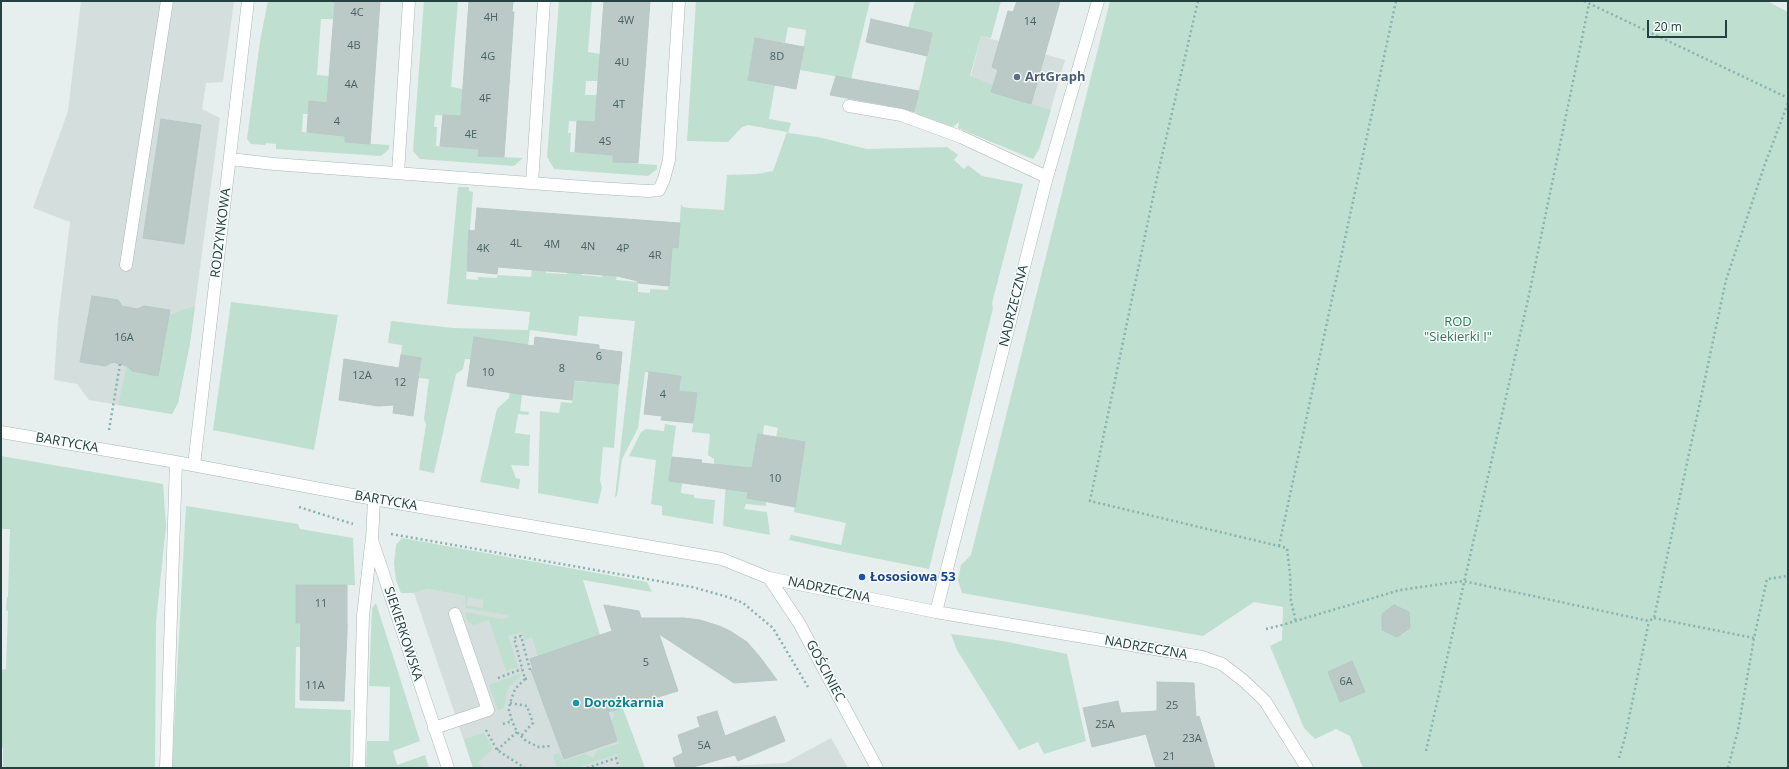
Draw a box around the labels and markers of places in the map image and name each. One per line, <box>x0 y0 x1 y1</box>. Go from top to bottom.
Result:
place label: ArtGraph <box>1025 69 1085 85</box>
marker: ArtGraph <box>1012 72 1022 82</box>
place label: Łososiowa 53 <box>870 569 956 585</box>
marker: Łososiowa 53 <box>857 572 867 582</box>
place label: Dorożkarnia <box>584 695 664 711</box>
marker: Dorożkarnia <box>571 698 581 708</box>

